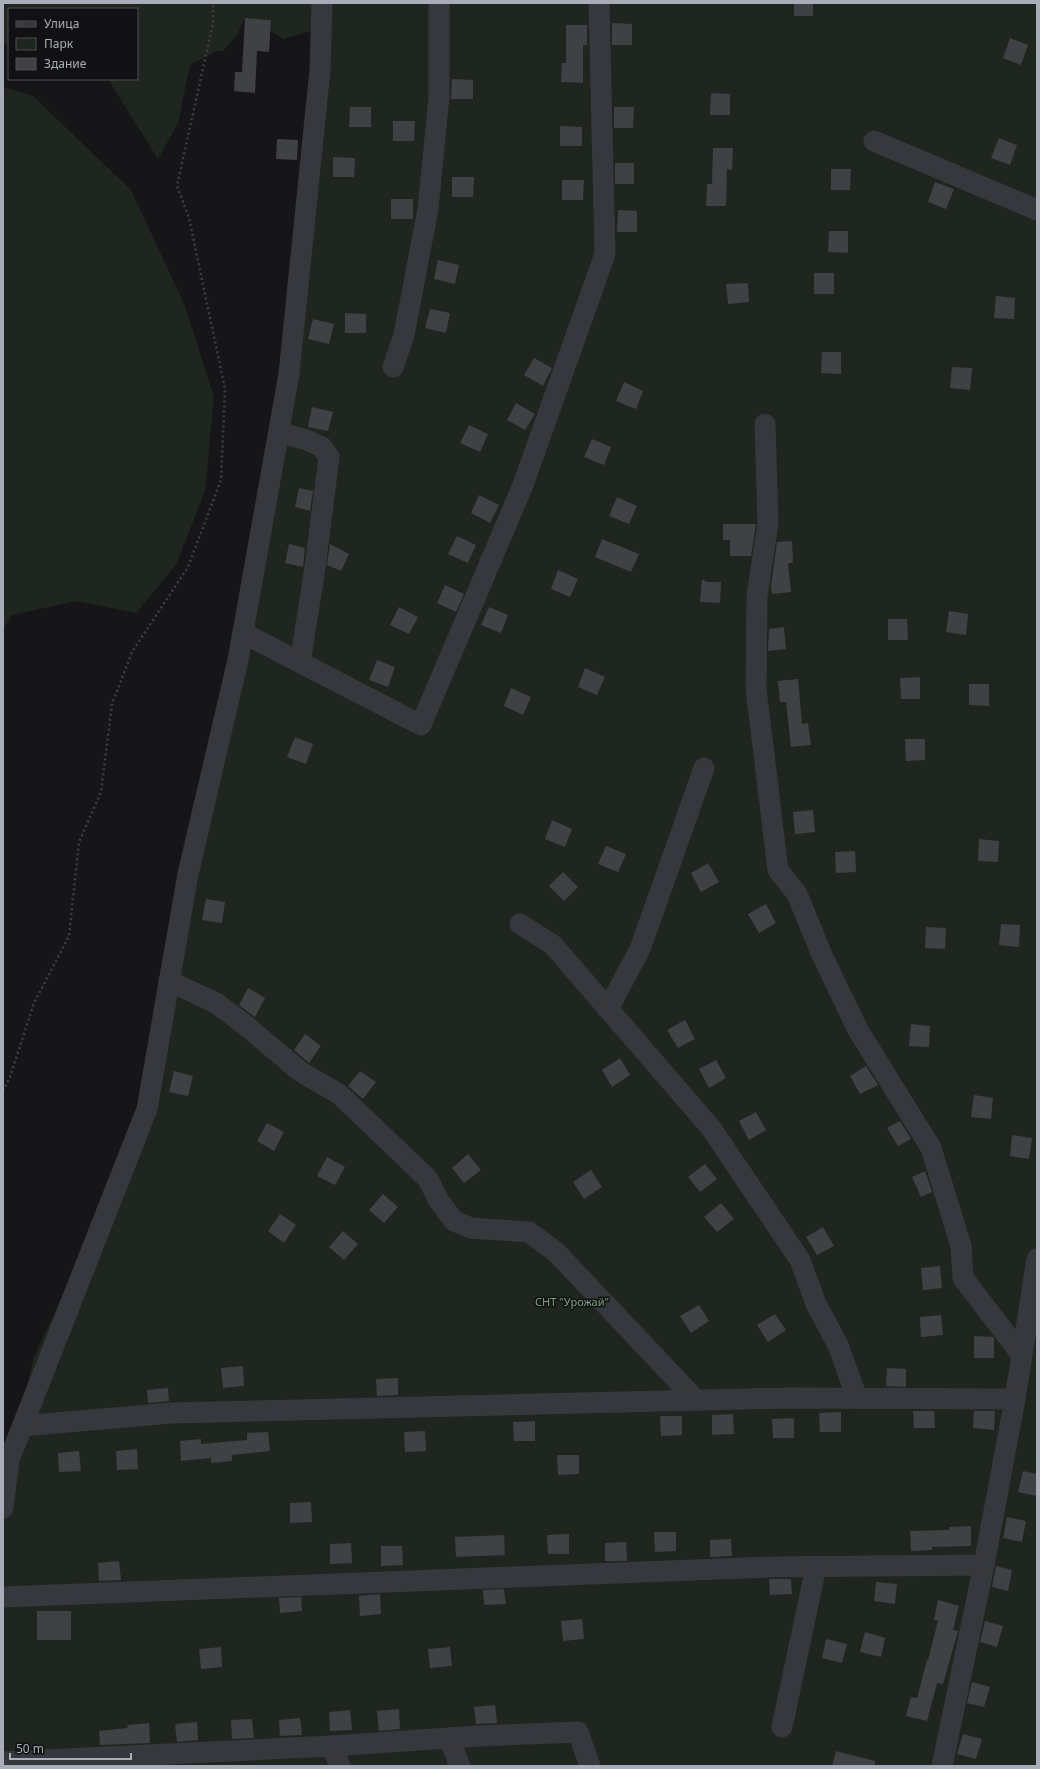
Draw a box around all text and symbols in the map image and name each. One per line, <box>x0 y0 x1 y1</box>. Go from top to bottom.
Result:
legend <box>8 8 138 80</box>
text: Улица <box>44 15 79 32</box>
text: Парк <box>44 35 74 52</box>
text: Здание <box>44 55 87 72</box>
park label: СНТ "Урожай" <box>535 1294 609 1309</box>
scale bar <box>10 1735 131 1761</box>
text: 50 m <box>16 1740 44 1757</box>

